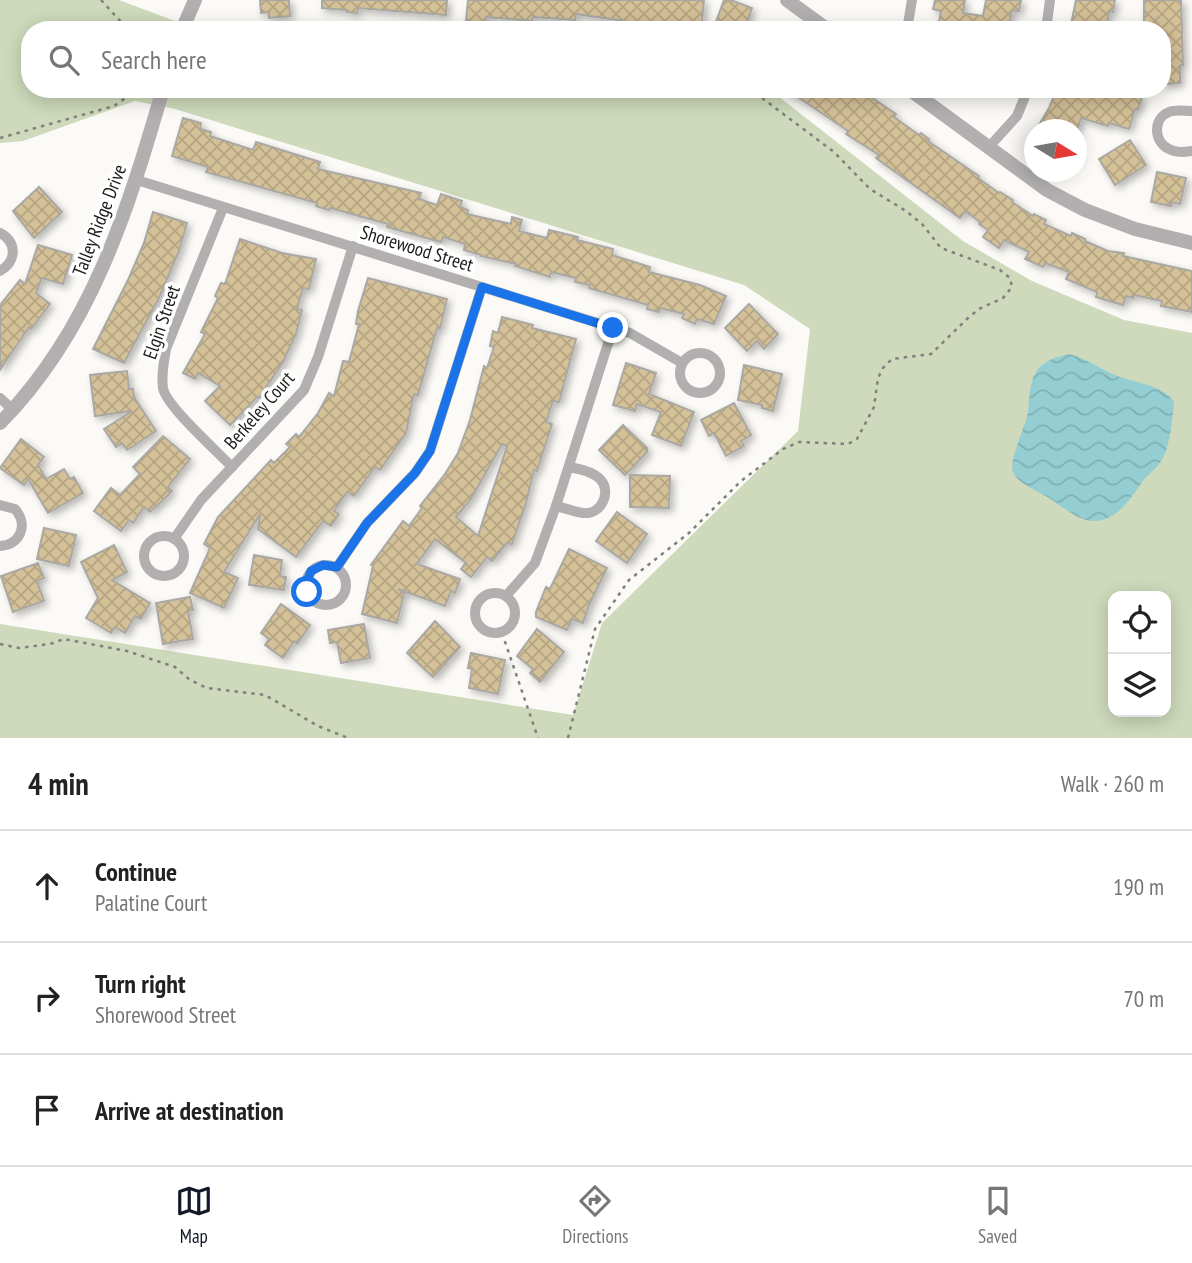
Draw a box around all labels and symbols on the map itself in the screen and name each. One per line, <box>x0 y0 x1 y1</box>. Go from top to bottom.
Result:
north arrow <box>1024 119 1087 182</box>
street label: Talley Ridge Drive <box>67 161 131 279</box>
street label: Shorewood Street <box>358 219 477 277</box>
street label: Elgin Street <box>137 281 185 362</box>
route end <box>597 312 628 343</box>
street label: Berkeley Court <box>219 366 300 454</box>
route start <box>291 576 322 607</box>

